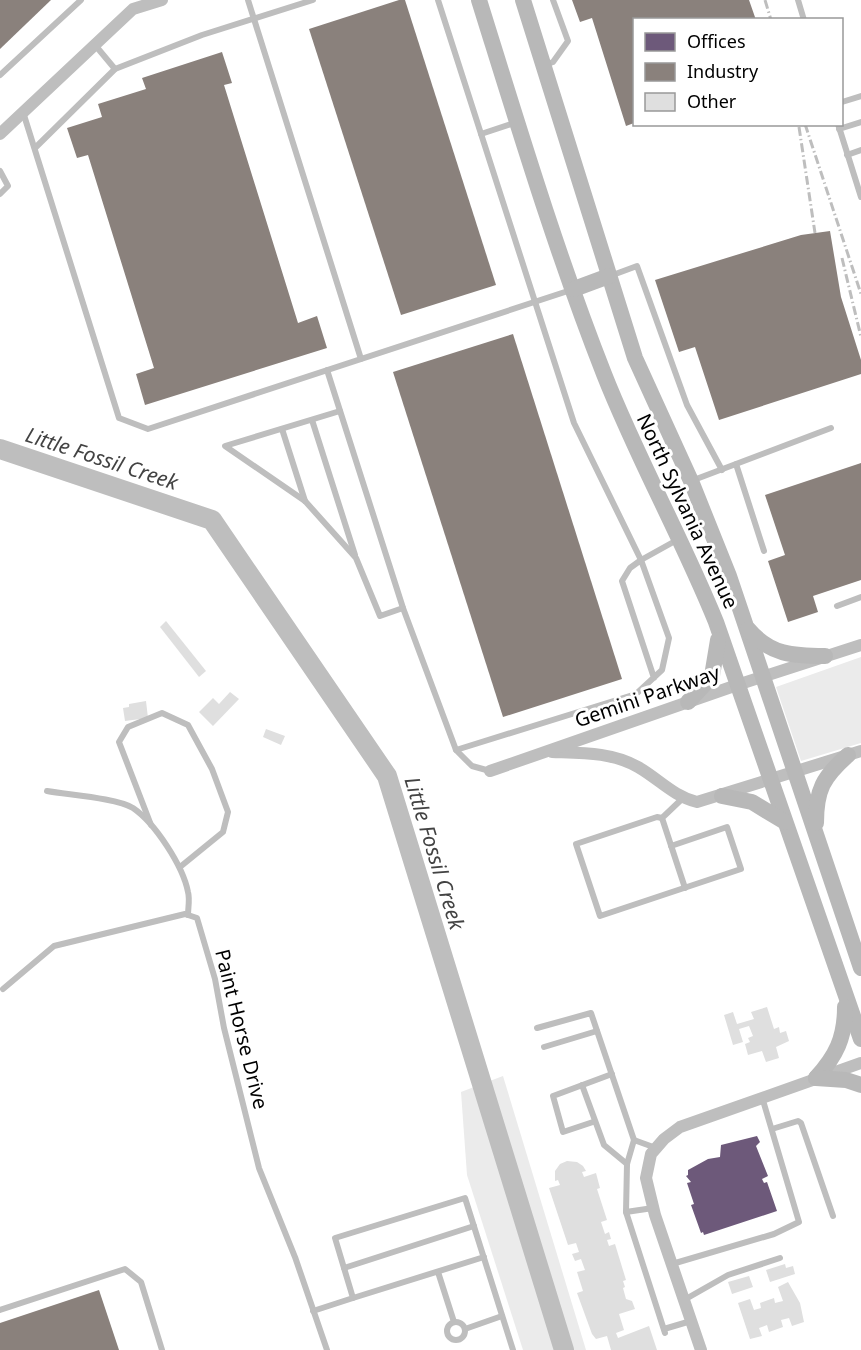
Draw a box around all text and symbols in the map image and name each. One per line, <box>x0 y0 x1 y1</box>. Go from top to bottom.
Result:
legend <box>633 18 843 126</box>
text: Offices <box>687 29 746 53</box>
text: Industry <box>687 59 759 83</box>
text: Other <box>687 89 737 113</box>
street label: North Sylvania Avenue <box>631 409 745 613</box>
water label: Little Fossil Creek <box>22 420 183 496</box>
street label: Gemini Parkway <box>571 658 724 733</box>
water label: Little Fossil Creek <box>398 773 472 934</box>
street label: Paint Horse Drive <box>209 946 275 1112</box>

